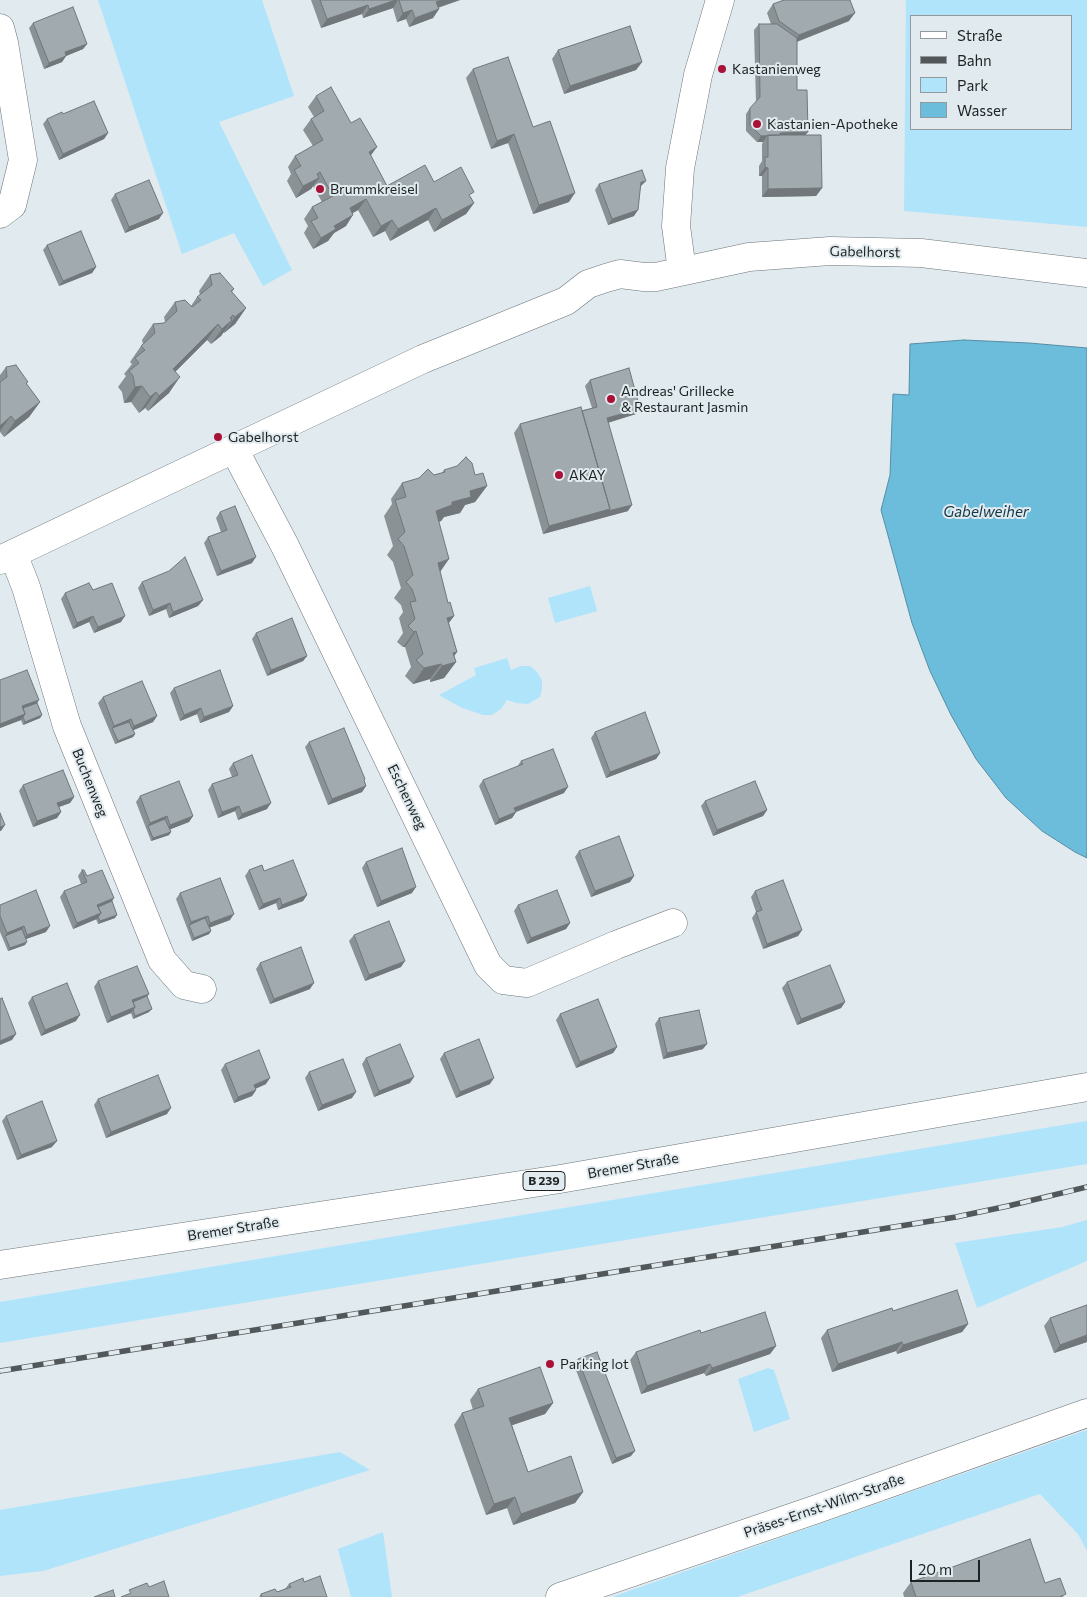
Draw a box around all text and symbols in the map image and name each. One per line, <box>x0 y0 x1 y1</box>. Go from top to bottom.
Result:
legend <box>910 15 1072 130</box>
text: Straße <box>957 26 1003 44</box>
text: Bahn <box>957 51 992 69</box>
place label: Kastanienweg <box>732 61 821 77</box>
marker: Kastanienweg <box>716 63 728 75</box>
text: Park <box>957 76 988 94</box>
text: Wasser <box>957 101 1007 119</box>
place label: Kastanien-Apotheke <box>767 116 898 132</box>
marker: Kastanien-Apotheke <box>751 118 763 130</box>
place label: Brummkreisel <box>330 181 418 197</box>
marker: Brummkreisel <box>314 183 326 195</box>
street label: Gabelhorst <box>830 243 900 261</box>
place label: Andreas' Grillecke & Restaurant Jasmin <box>621 383 748 416</box>
marker: Andreas' Grillecke & Restaurant Jasmin <box>605 393 617 405</box>
place label: Gabelhorst <box>228 429 299 445</box>
marker: Gabelhorst <box>212 431 224 443</box>
place label: AKAY <box>569 467 606 483</box>
marker: AKAY <box>553 469 565 481</box>
water label: Gabelweiher <box>943 503 1029 521</box>
street label: Buchenweg <box>69 746 111 820</box>
street label: Eschenweg <box>384 762 430 832</box>
street label: Bremer Straße <box>586 1150 680 1182</box>
road number: B 239 <box>523 1172 565 1190</box>
street label: Bremer Straße <box>186 1213 280 1245</box>
place label: Parking lot <box>560 1356 629 1372</box>
marker: Parking lot <box>544 1358 556 1370</box>
street label: Präses-Ernst-Wilm-Straße <box>741 1471 907 1541</box>
scale bar <box>912 1550 982 1582</box>
text: 20 m <box>918 1560 952 1578</box>

